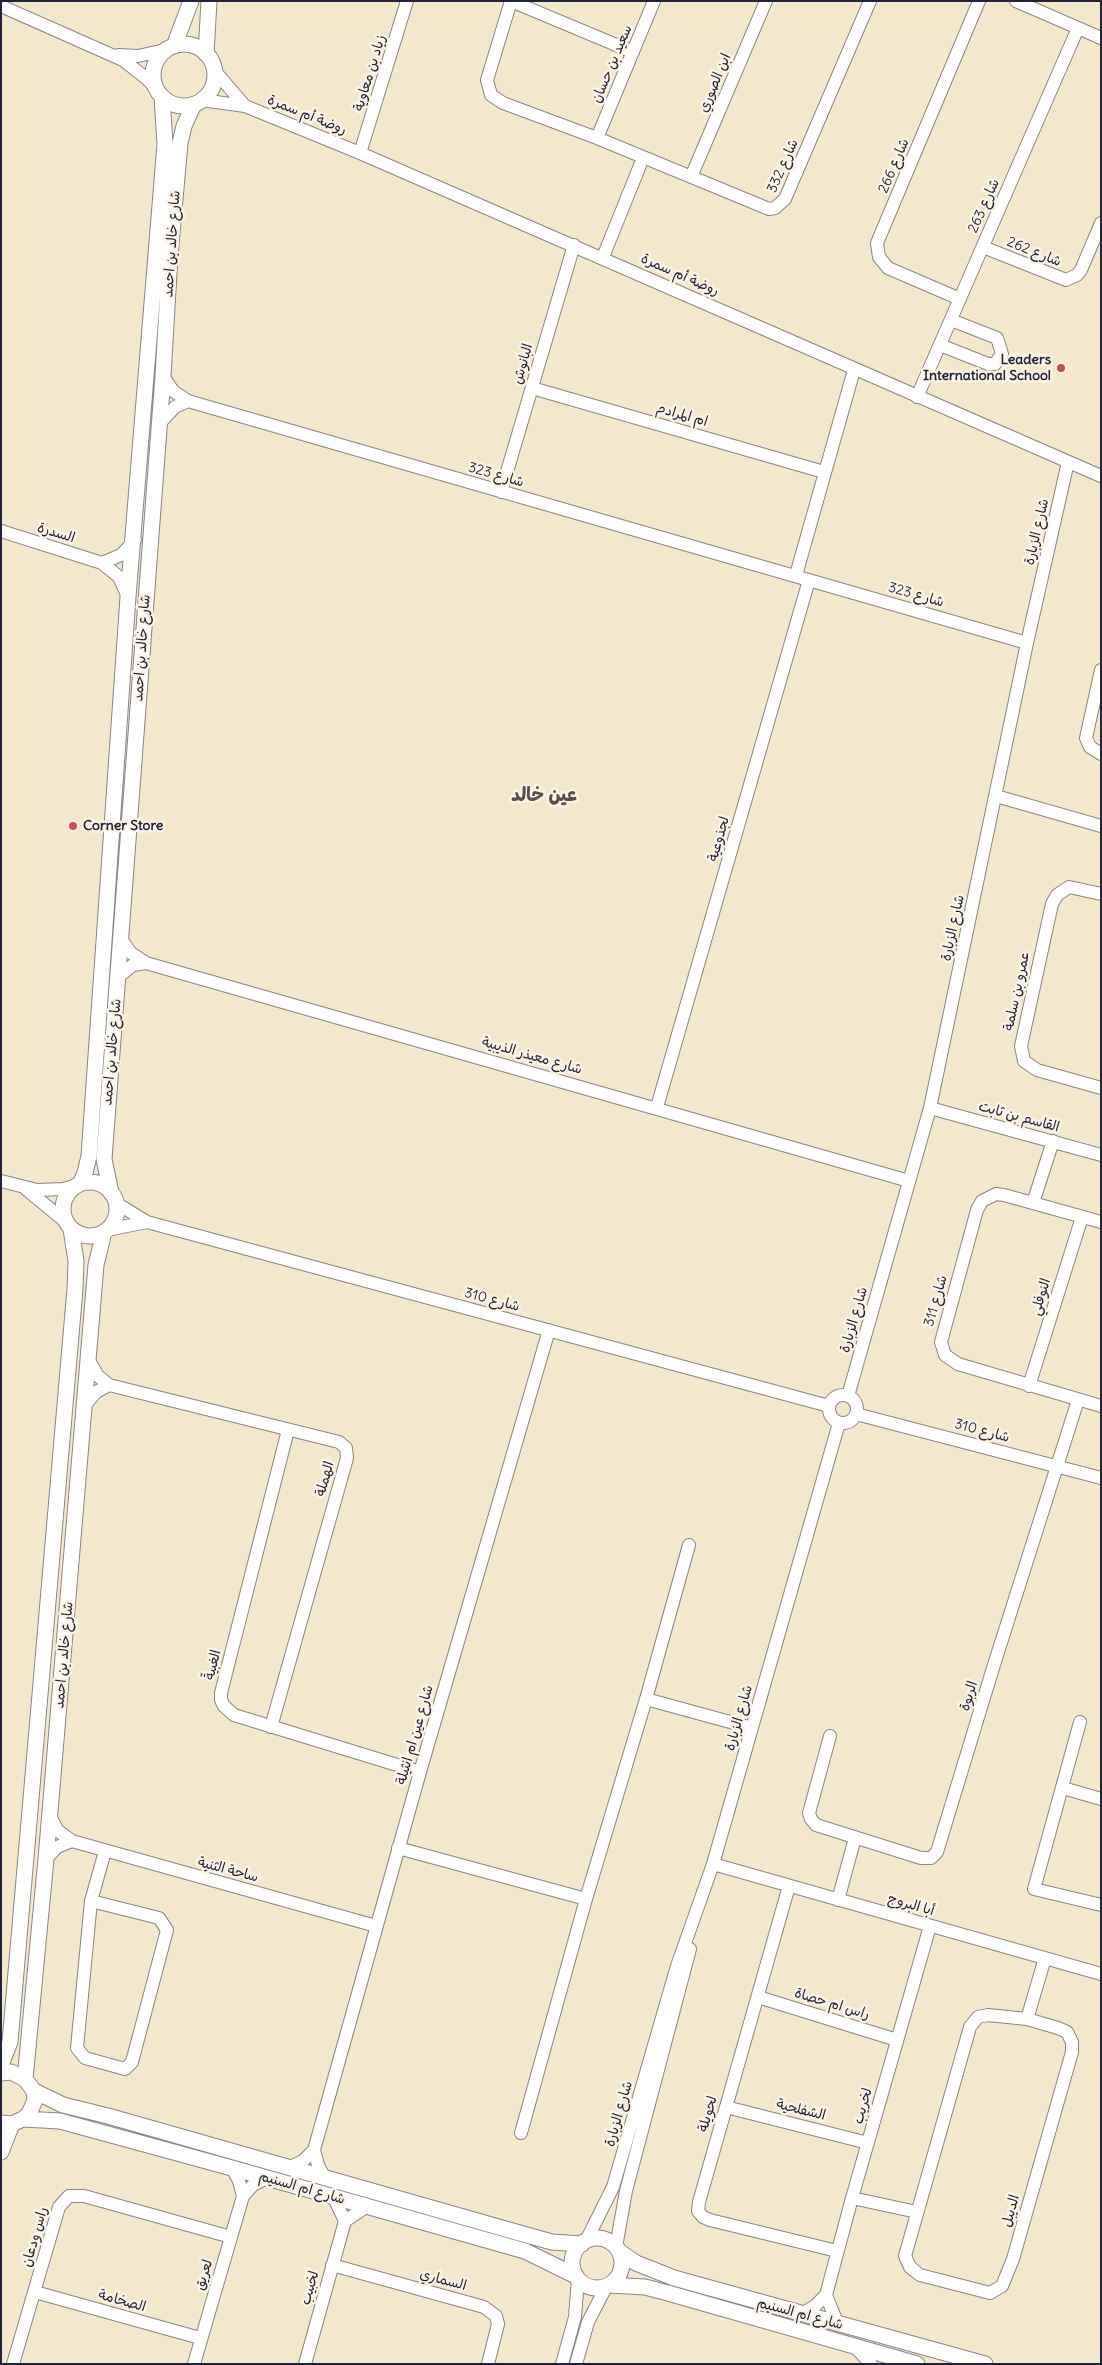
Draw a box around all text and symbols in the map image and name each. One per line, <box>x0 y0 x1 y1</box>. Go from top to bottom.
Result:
street label: سعيد بن حسان <box>588 22 636 106</box>
street label: زياد بن معاوية <box>350 33 390 113</box>
street label: ابن الصوري <box>695 51 735 115</box>
street label: روضة أم سمرة <box>265 91 349 139</box>
street label: شارع 332 <box>764 136 802 196</box>
street label: شارع 266 <box>875 136 913 196</box>
street label: شارع 263 <box>965 176 1003 236</box>
street label: شارع خالد بن احمد <box>160 190 184 298</box>
street label: شارع 262 <box>1004 234 1064 270</box>
street label: روضة أم سمرة <box>638 250 722 300</box>
street label: البانوش <box>509 342 537 386</box>
place label: Leaders International School <box>923 352 1051 384</box>
marker: Leaders International School <box>1055 362 1067 374</box>
street label: ام المرادم <box>654 400 710 430</box>
street label: شارع 323 <box>466 459 526 491</box>
street label: شارع الزبارة <box>1021 497 1053 567</box>
street label: السدرة <box>35 519 77 547</box>
street label: شارع 323 <box>886 579 946 611</box>
street label: شارع خالد بن احمد <box>130 594 154 702</box>
district label: عين خالد <box>511 785 577 807</box>
street label: لجذوعية <box>705 815 733 863</box>
place label: Corner Store <box>83 818 163 834</box>
marker: Corner Store <box>67 820 79 832</box>
street label: شارع الزبارة <box>938 893 968 963</box>
street label: عمرو بن سلمة <box>1000 950 1034 1032</box>
street label: شارع خالد بن احمد <box>99 998 125 1106</box>
street label: شارع معيذر الذيبية <box>480 1034 584 1078</box>
street label: القاسم بن ثابت <box>977 1098 1061 1136</box>
street label: شارع 311 <box>921 1273 951 1329</box>
street label: النوفلي <box>1027 1276 1055 1318</box>
street label: شارع 310 <box>463 1285 521 1315</box>
street label: شارع الزبارة <box>837 1285 871 1355</box>
street label: شارع 310 <box>953 1416 1011 1446</box>
street label: الهملة <box>312 1459 338 1499</box>
street label: شارع خالد بن احمد <box>51 1601 77 1709</box>
street label: الغبيةّ <box>201 1648 225 1682</box>
street label: الربوة <box>957 1679 981 1713</box>
street label: شارع عين ام انثيلة <box>393 1683 437 1787</box>
street label: شارع الزبارة <box>722 1683 756 1753</box>
street label: ساحة الثنية <box>196 1854 260 1886</box>
street label: أبا البروج <box>886 1890 936 1920</box>
street label: راس ام حصاة <box>792 1985 872 2023</box>
street label: شارع الزبارة <box>602 2079 636 2149</box>
street label: لخريب <box>850 2086 876 2126</box>
street label: لحويلة <box>695 2094 721 2134</box>
street label: الشفلحية <box>775 2096 827 2124</box>
street label: شارع ام السنيم <box>257 2168 347 2208</box>
street label: الديبل <box>999 2193 1023 2229</box>
street label: راس ودعان <box>18 2205 52 2269</box>
street label: لعريق <box>191 2258 217 2292</box>
street label: السماري <box>418 2266 468 2294</box>
street label: لخبيب <box>297 2269 323 2307</box>
street label: الصخامة <box>96 2286 148 2316</box>
street label: شارع ام السنيم <box>755 2294 845 2334</box>

